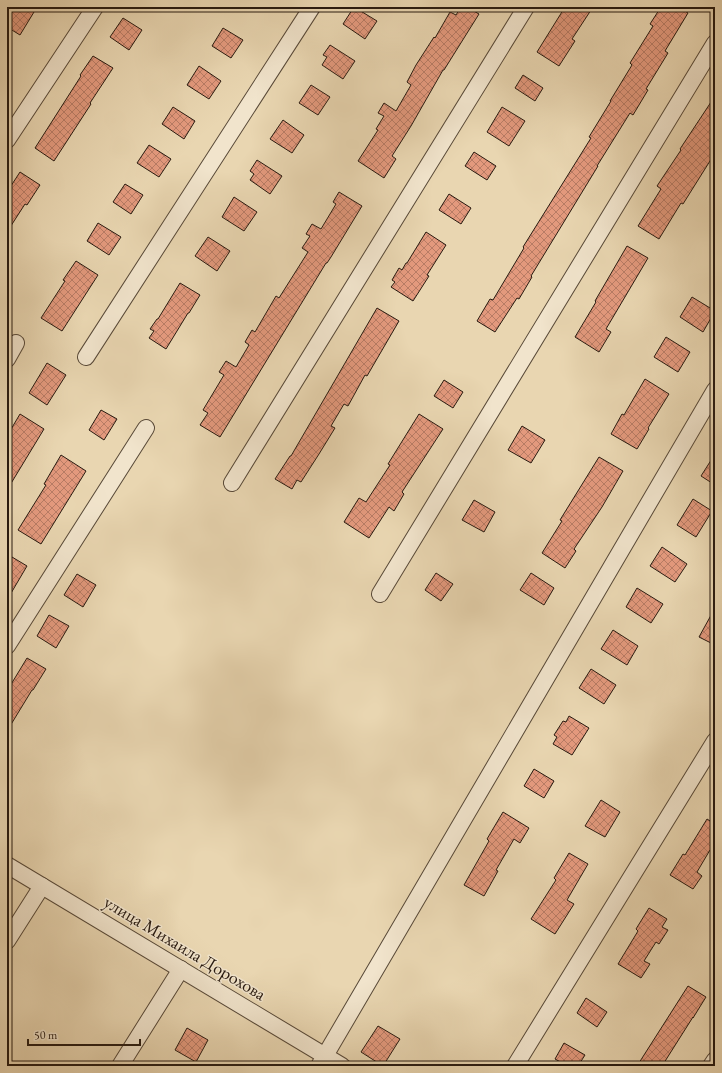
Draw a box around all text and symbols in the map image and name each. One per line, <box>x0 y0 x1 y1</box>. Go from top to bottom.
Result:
street label: улица Михаила Дорохова <box>100 890 271 1006</box>
scale bar <box>28 1021 140 1047</box>
text: 50 m <box>34 1027 58 1043</box>

